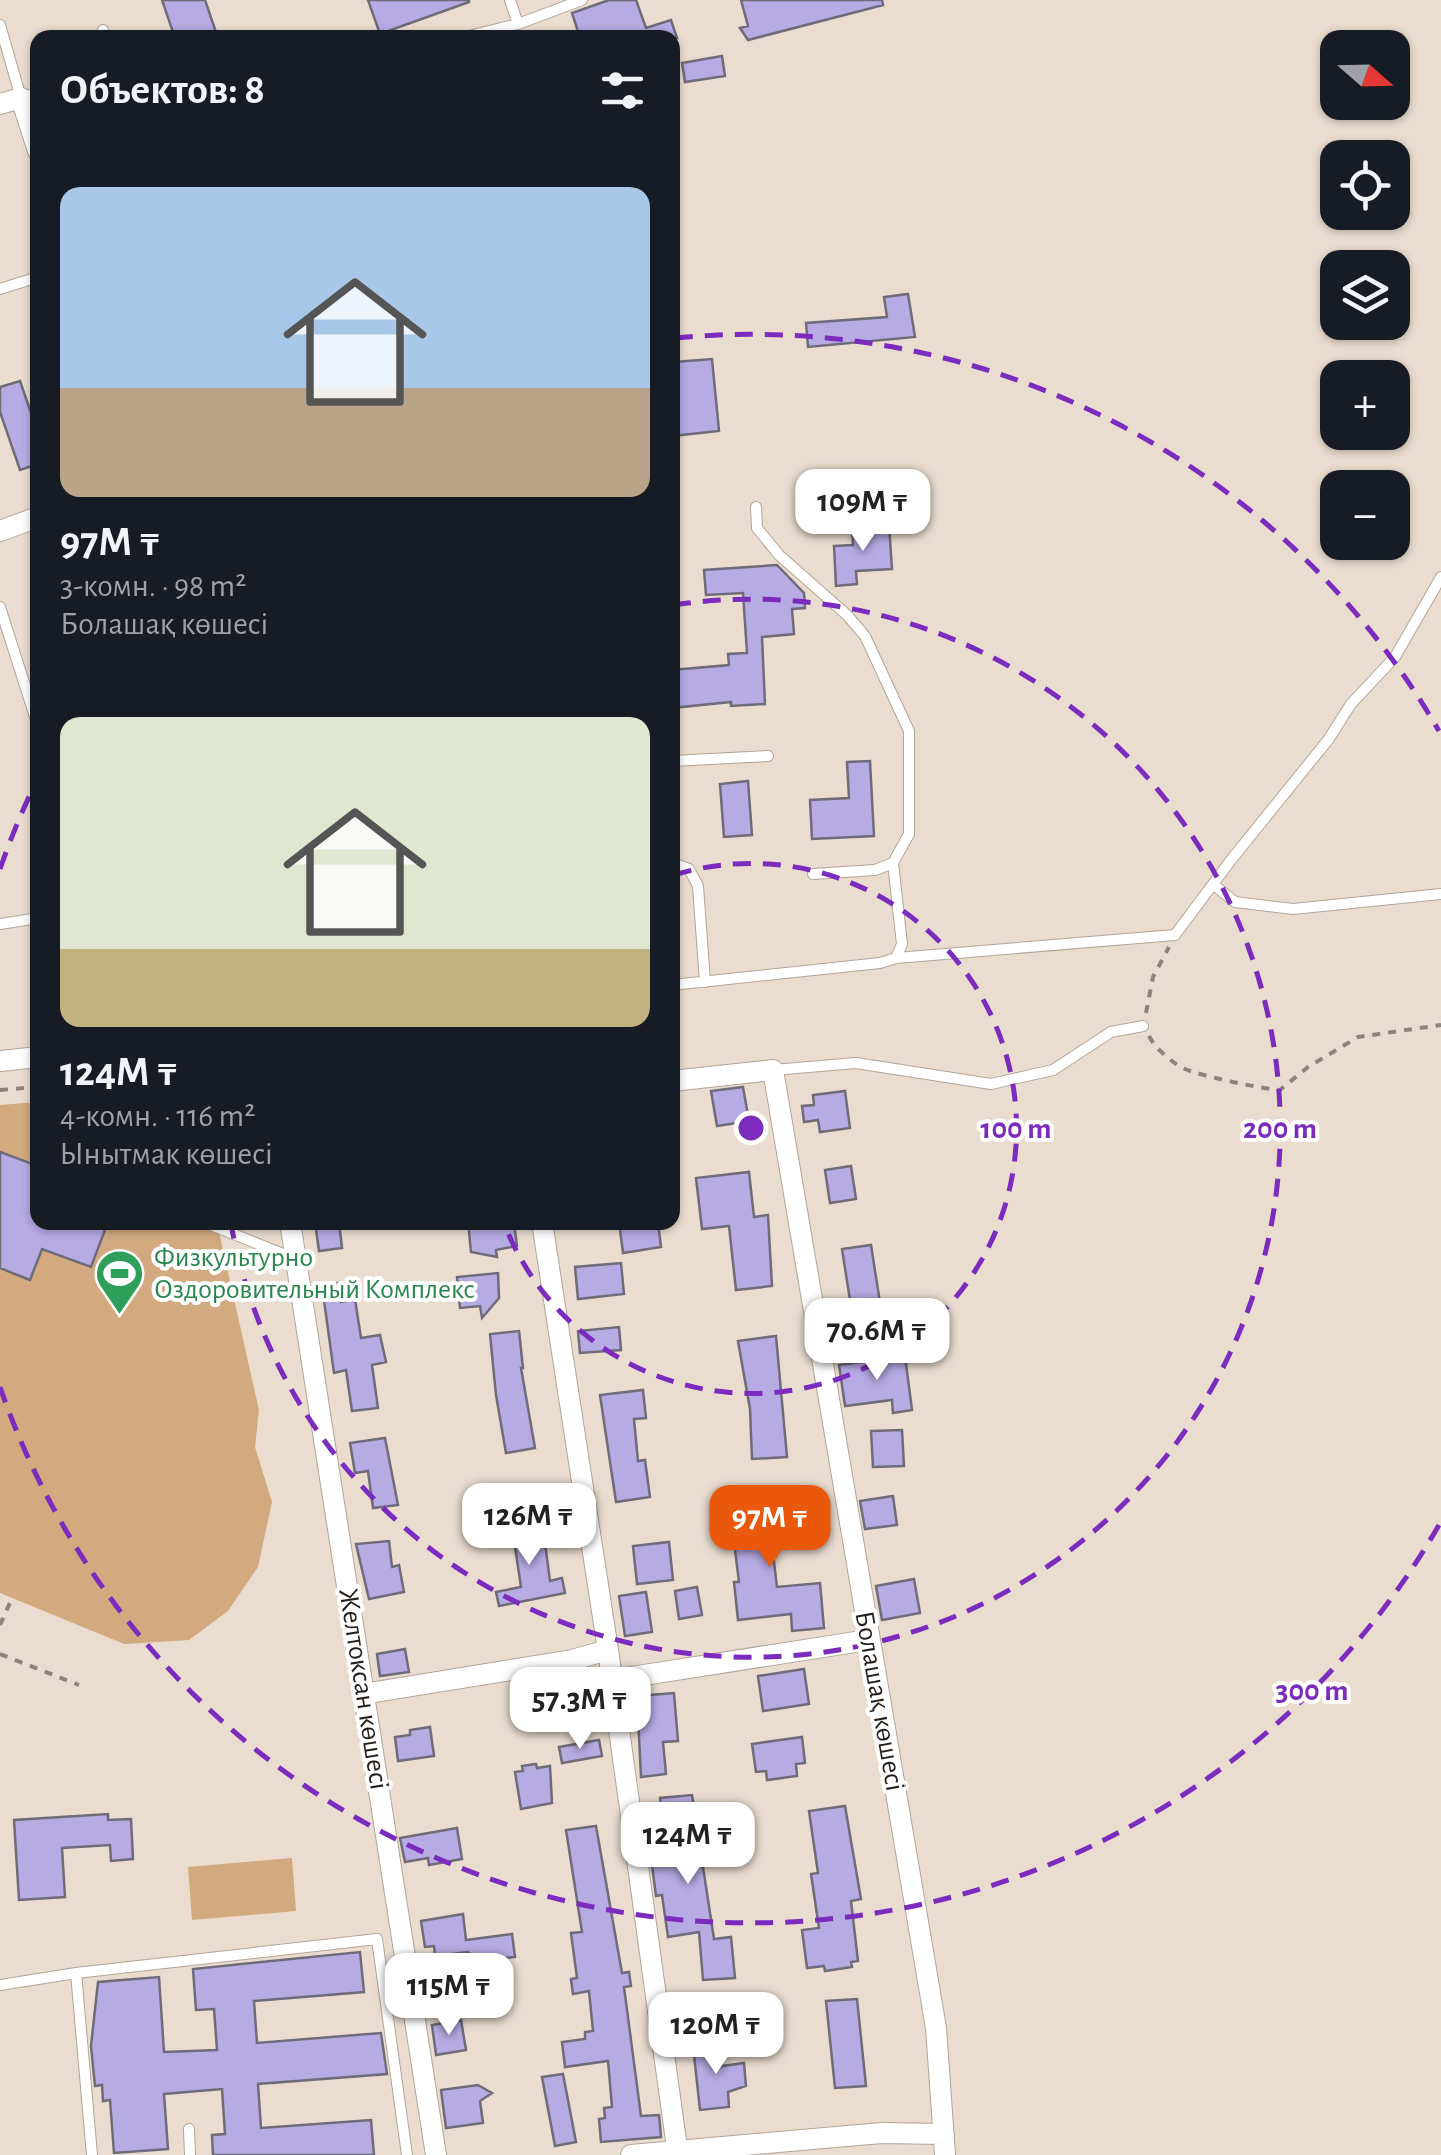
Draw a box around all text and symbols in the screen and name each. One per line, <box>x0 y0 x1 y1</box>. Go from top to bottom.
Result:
north arrow <box>1320 30 1410 120</box>
map controls <box>1320 30 1410 560</box>
icon: filters <box>595 63 650 118</box>
text: Объектов: 8 <box>60 69 265 111</box>
button: locate <box>1320 140 1410 230</box>
button: layers <box>1320 250 1410 340</box>
icon: home <box>265 252 445 432</box>
button: + <box>1320 360 1410 450</box>
pin: 109M ₸ <box>782 469 944 554</box>
button: − <box>1320 470 1410 560</box>
text: 109M ₸ <box>817 485 909 517</box>
text: 97M ₸ <box>60 521 161 563</box>
text: 3-комн. · 98 m² <box>60 570 246 602</box>
text: Болашақ көшесі <box>60 608 268 640</box>
icon: home <box>265 782 445 962</box>
text: 124M ₸ <box>60 1051 179 1093</box>
text: 4-комн. · 116 m² <box>60 1100 255 1132</box>
centre of rings <box>733 1110 769 1146</box>
text: 100 m <box>981 1114 1051 1144</box>
text: 200 m <box>1243 1114 1317 1144</box>
text: Ынытмак көшесі <box>60 1138 273 1170</box>
place label: Физкультурно Оздоровительный Комплекс <box>154 1244 475 1304</box>
sports icon: Физкультурно Оздоровительный Комплекс <box>93 1248 145 1316</box>
pin: 70.6M ₸ <box>785 1298 969 1383</box>
text: 70.6M ₸ <box>826 1314 928 1346</box>
pin: 126M ₸ <box>448 1483 610 1568</box>
pin: 97M ₸ <box>700 1485 840 1570</box>
text: 126M ₸ <box>484 1499 574 1531</box>
text: 97M ₸ <box>731 1501 809 1533</box>
street label: Желтоксан көшесі <box>333 1586 393 1792</box>
street label: Болашақ көшесі <box>849 1609 909 1793</box>
pin: 57.3M ₸ <box>488 1667 672 1752</box>
text: 300 m <box>1276 1676 1348 1706</box>
text: 57.3M ₸ <box>532 1683 628 1715</box>
pin: 124M ₸ <box>607 1802 769 1887</box>
text: 124M ₸ <box>643 1818 733 1850</box>
pin: 115M ₸ <box>368 1953 530 2038</box>
text: 115M ₸ <box>407 1969 491 2001</box>
pin: 120M ₸ <box>635 1992 797 2077</box>
text: 120M ₸ <box>670 2008 762 2040</box>

